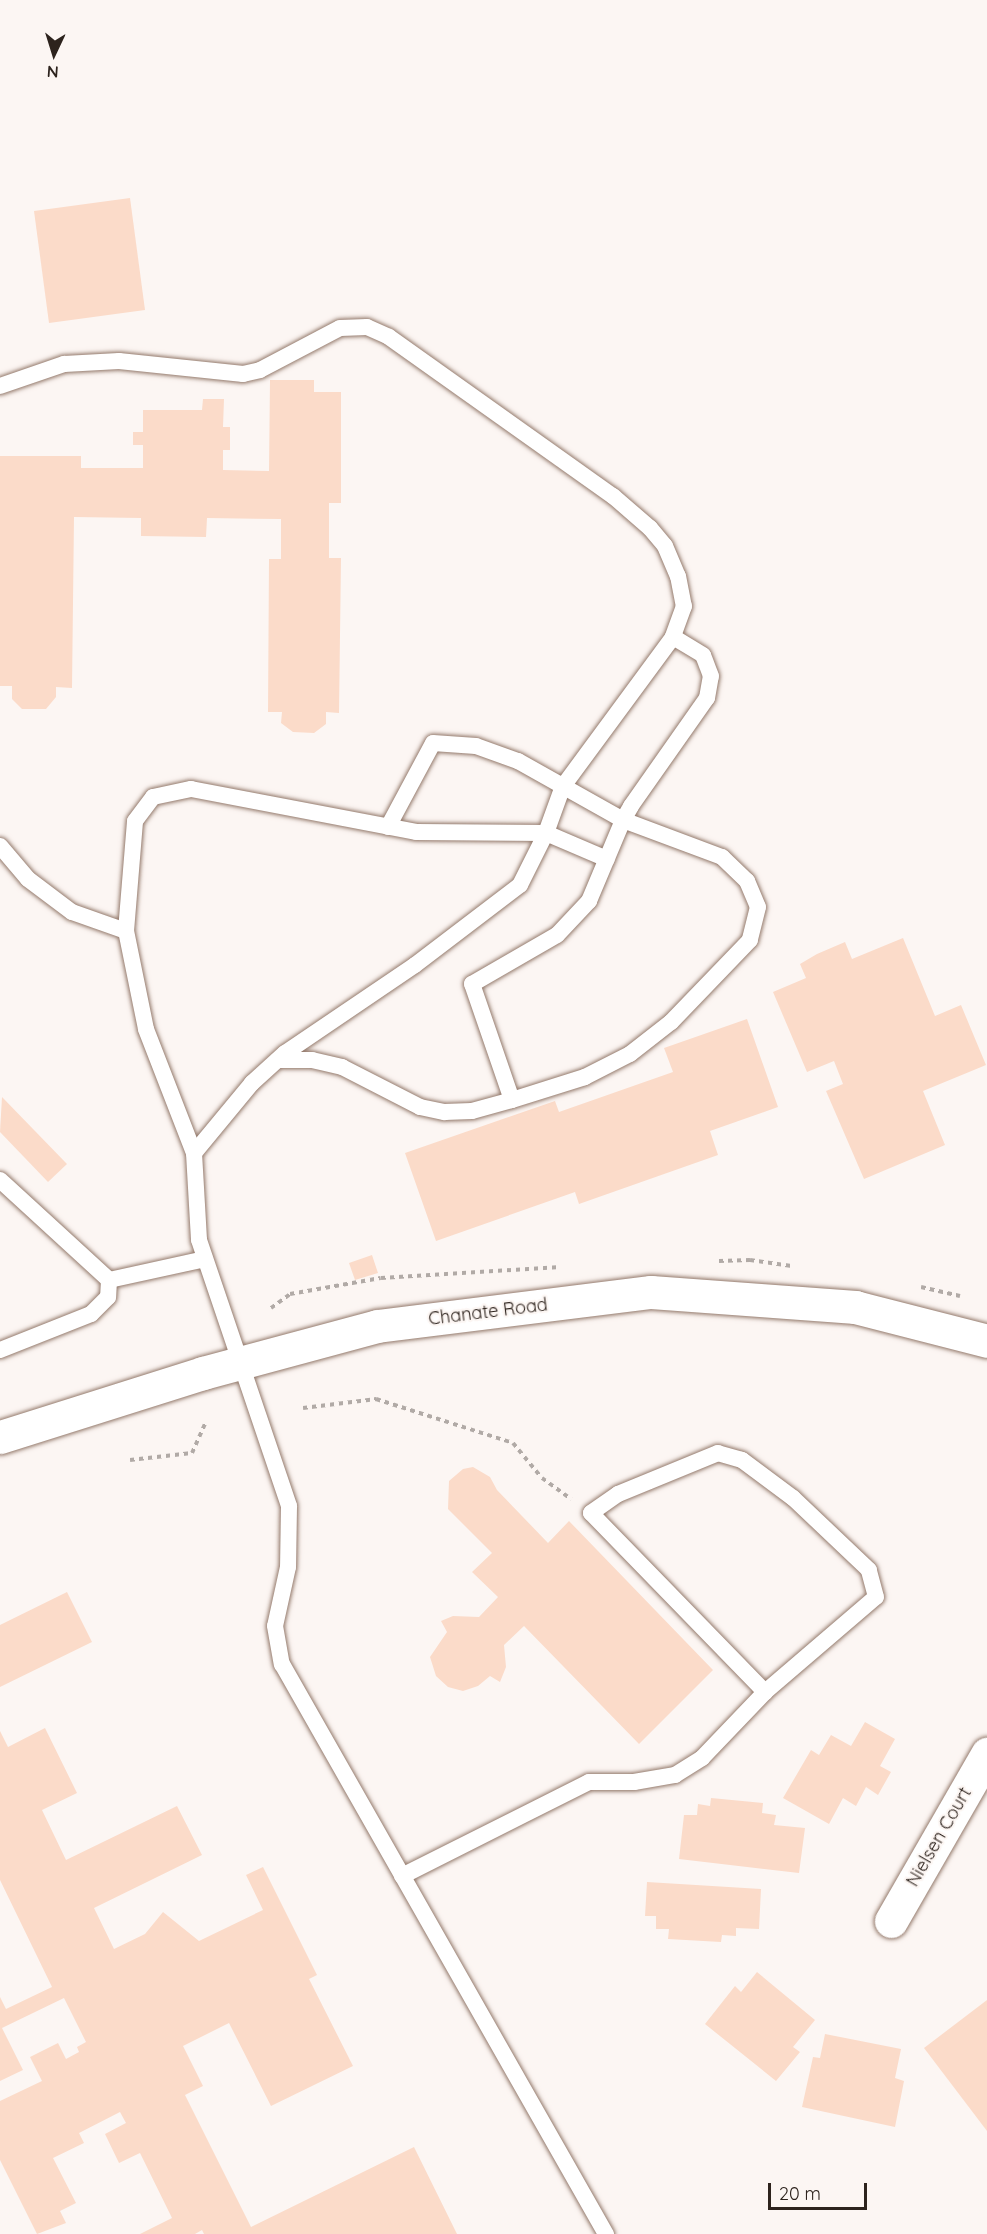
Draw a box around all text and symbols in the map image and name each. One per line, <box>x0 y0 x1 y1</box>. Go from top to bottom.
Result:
north arrow <box>24 24 84 84</box>
text: N <box>46 62 59 82</box>
street label: Chanate Road <box>427 1294 549 1330</box>
street label: Nielsen Court <box>902 1783 976 1891</box>
scale bar <box>771 2171 870 2209</box>
text: 20 m <box>779 2182 821 2205</box>

